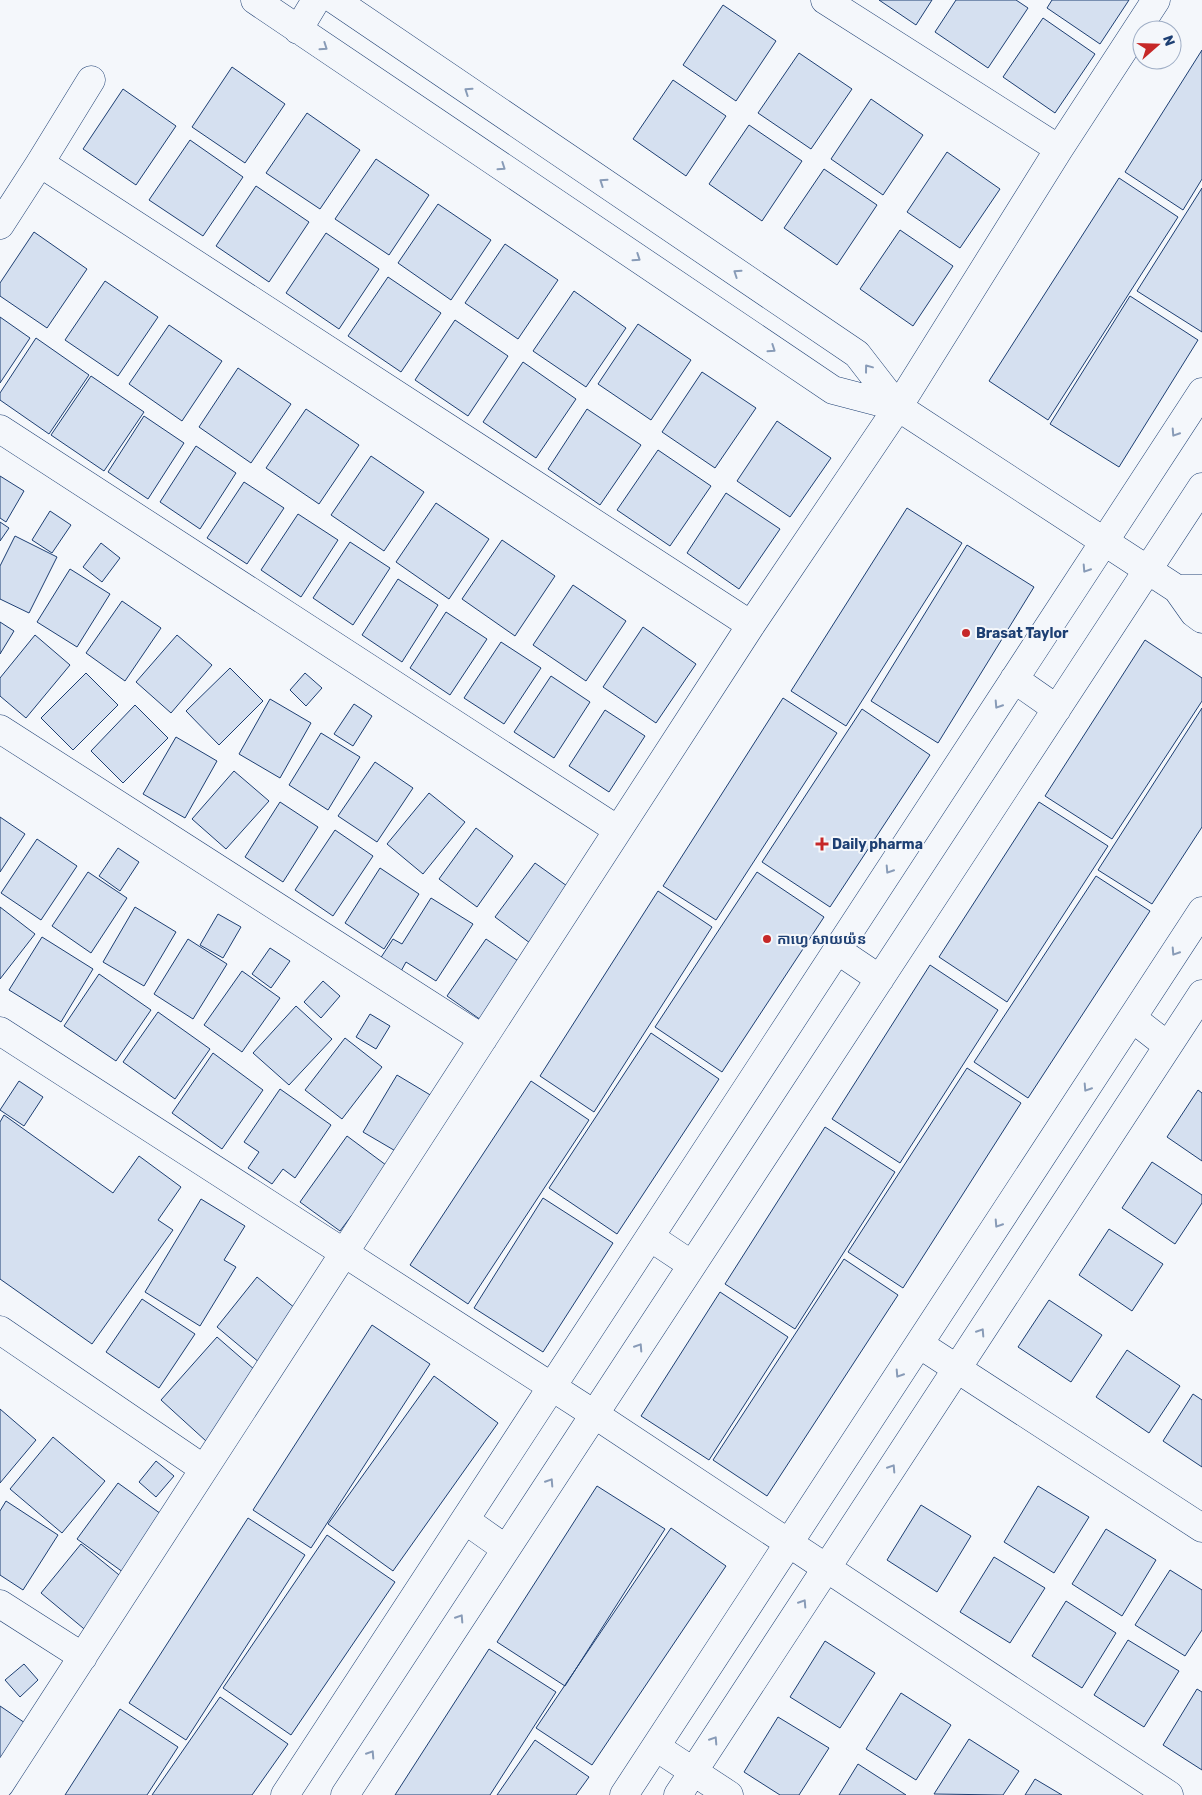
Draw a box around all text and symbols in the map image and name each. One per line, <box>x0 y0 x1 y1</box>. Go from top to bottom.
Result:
north arrow <box>1132 20 1182 70</box>
text: N <box>1159 33 1178 48</box>
one-way arrow <box>318 41 328 50</box>
one-way arrow <box>464 88 474 97</box>
one-way arrow <box>497 161 506 170</box>
one-way arrow <box>599 179 609 188</box>
one-way arrow <box>631 252 641 261</box>
one-way arrow <box>734 270 743 279</box>
one-way arrow <box>766 343 775 352</box>
one-way arrow <box>865 364 874 374</box>
one-way arrow <box>1172 427 1182 436</box>
one-way arrow <box>1083 563 1093 572</box>
place label: Brasat Taylor <box>976 625 1069 642</box>
marker: Brasat Taylor <box>960 627 972 639</box>
one-way arrow <box>994 699 1004 708</box>
place label: Daily pharma <box>832 836 923 853</box>
marker: Daily pharma <box>816 838 828 850</box>
one-way arrow <box>886 865 896 874</box>
place label: កាហ្វេ សាយយ៉ន <box>777 931 866 948</box>
marker: កាហ្វេ សាយយ៉ន <box>761 933 773 945</box>
one-way arrow <box>1172 946 1182 955</box>
one-way arrow <box>1083 1082 1093 1091</box>
one-way arrow <box>995 1218 1004 1227</box>
one-way arrow <box>975 1328 984 1337</box>
one-way arrow <box>633 1343 642 1352</box>
one-way arrow <box>896 1369 906 1378</box>
one-way arrow <box>886 1464 895 1473</box>
one-way arrow <box>543 1479 553 1488</box>
one-way arrow <box>797 1600 806 1609</box>
one-way arrow <box>454 1615 464 1624</box>
one-way arrow <box>708 1736 718 1745</box>
one-way arrow <box>365 1751 374 1760</box>

